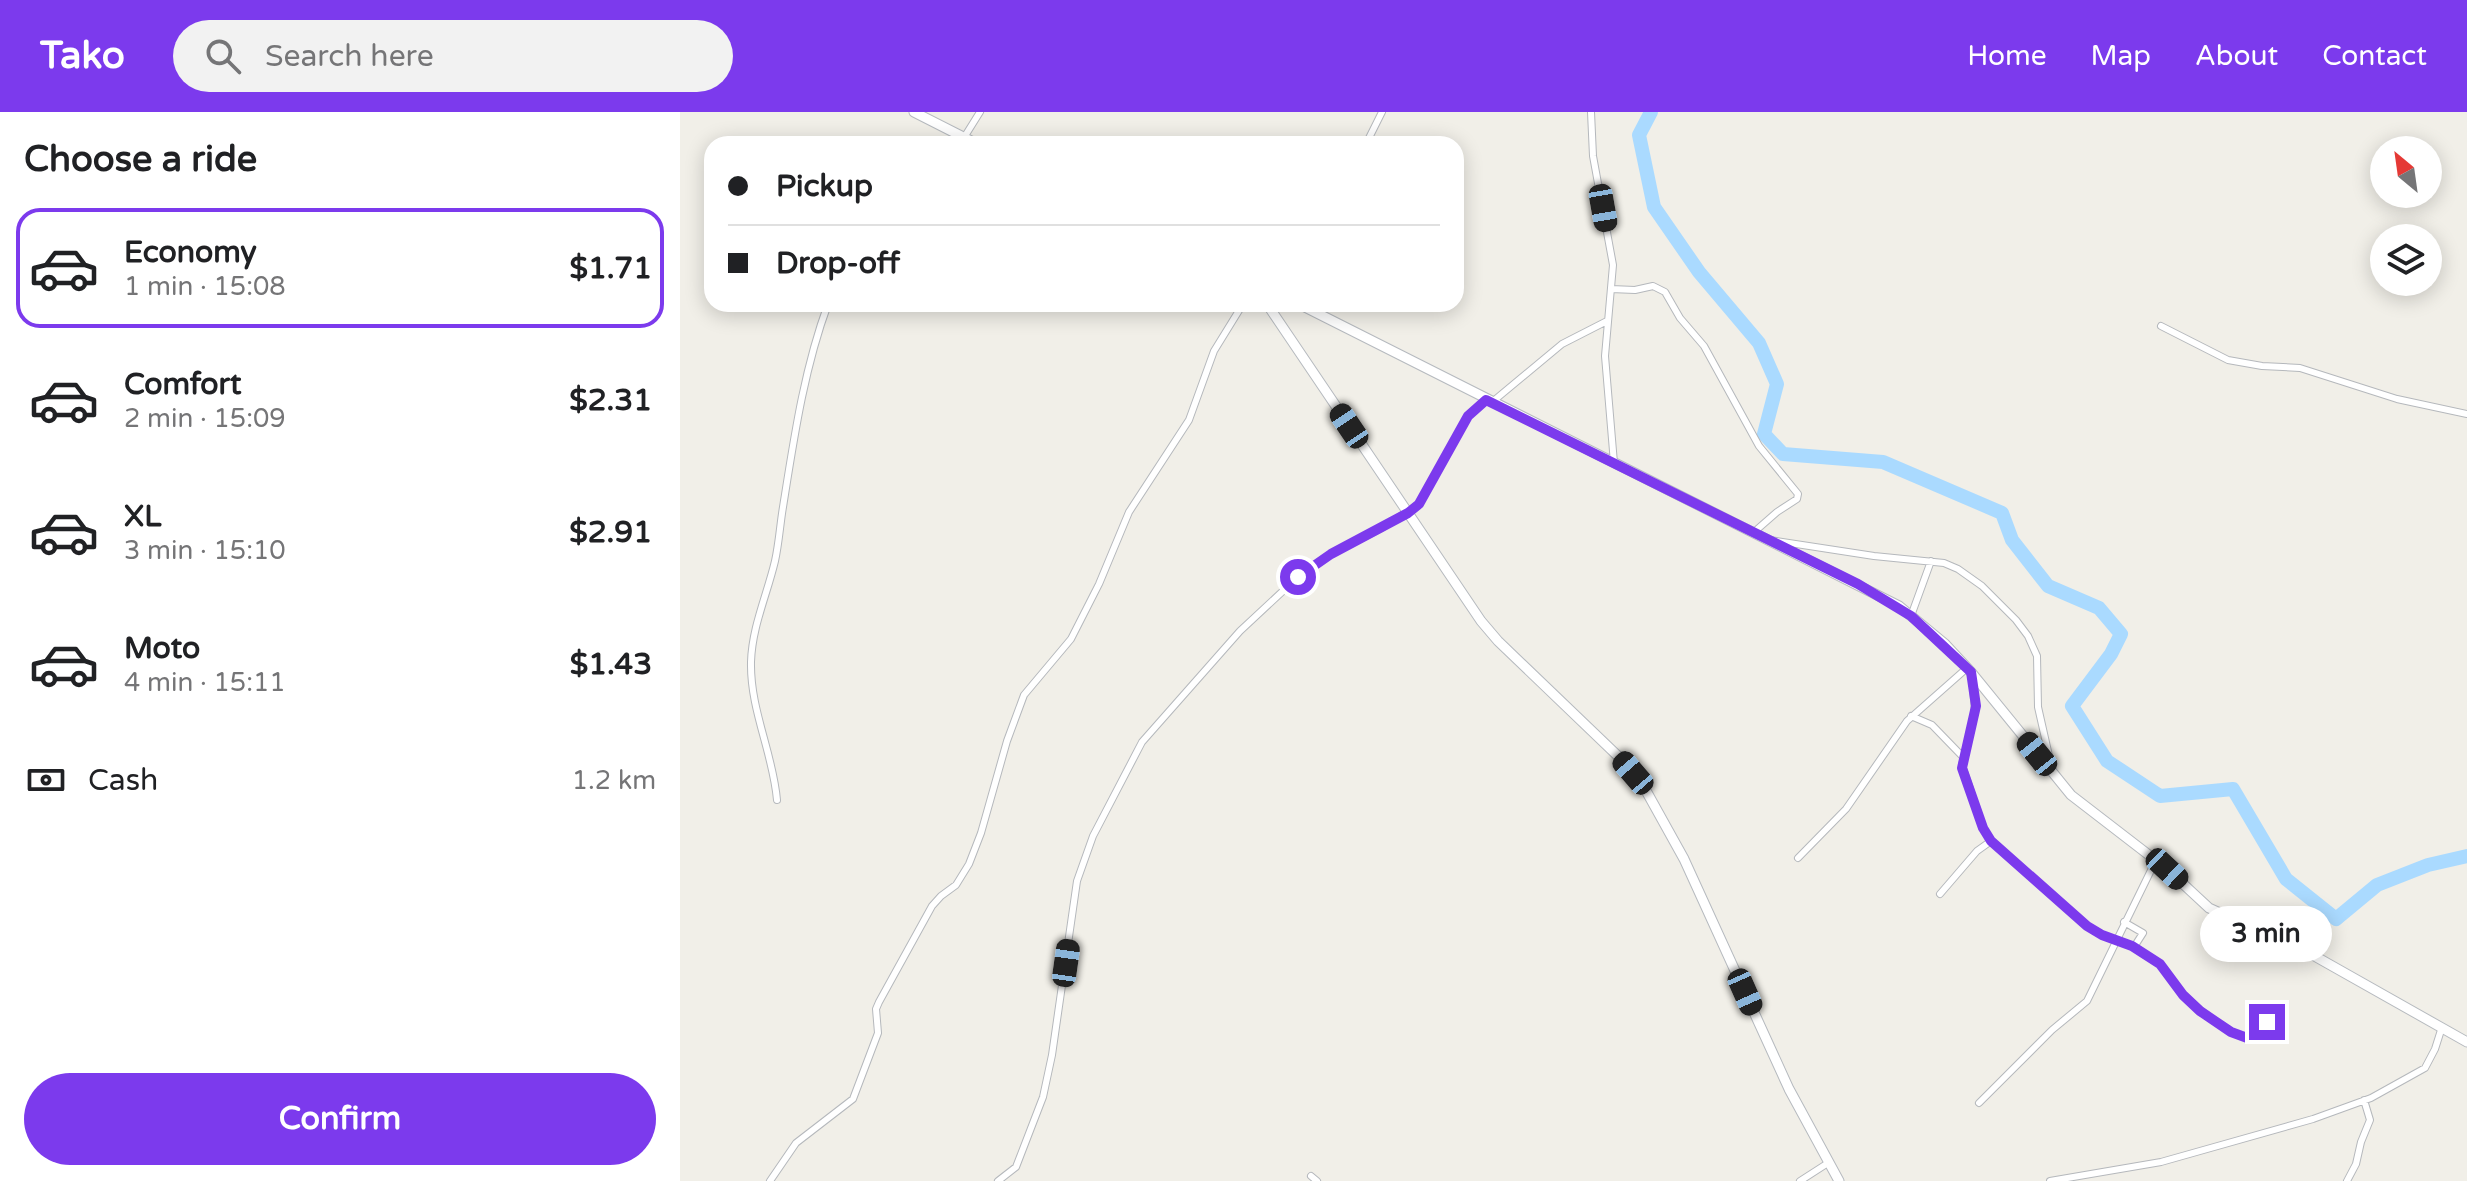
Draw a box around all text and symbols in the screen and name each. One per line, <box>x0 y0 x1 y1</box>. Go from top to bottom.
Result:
search box <box>173 20 733 92</box>
text: Tako <box>40 33 125 79</box>
icon: search <box>201 34 245 78</box>
text: Search here <box>265 38 434 75</box>
text: Home <box>1967 39 2047 73</box>
text: Map <box>2091 39 2151 73</box>
text: About <box>2195 39 2278 73</box>
text: Contact <box>2322 39 2427 73</box>
north arrow <box>2370 136 2442 208</box>
map controls <box>2370 136 2442 296</box>
text: Choose a ride <box>24 138 257 181</box>
text: Pickup <box>776 168 873 205</box>
car <box>1587 182 1619 234</box>
button: layers <box>2370 224 2442 296</box>
icon: car <box>28 232 100 304</box>
text: Economy <box>124 234 257 271</box>
text: Drop-off <box>776 245 900 282</box>
text: $1.71 <box>570 250 652 287</box>
text: 1 min · 15:08 <box>124 271 286 302</box>
icon: car <box>28 364 100 436</box>
text: Comfort <box>124 366 242 403</box>
text: $2.31 <box>569 382 652 419</box>
car <box>1326 399 1372 453</box>
text: 2 min · 15:09 <box>124 403 286 434</box>
icon: car <box>28 496 100 568</box>
text: XL <box>124 498 161 535</box>
text: $2.91 <box>569 514 652 551</box>
text: 3 min · 15:10 <box>124 535 286 566</box>
route start <box>1280 559 1316 595</box>
icon: car <box>28 628 100 700</box>
text: Moto <box>124 630 200 667</box>
text: $1.43 <box>570 646 652 683</box>
text: 4 min · 15:11 <box>124 667 286 698</box>
car <box>2013 728 2061 780</box>
car <box>1608 747 1658 799</box>
icon: cash <box>24 758 68 802</box>
text: Cash <box>88 762 158 799</box>
text: 1.2 km <box>572 765 656 796</box>
car <box>2141 844 2193 894</box>
callout: 3 min <box>2201 906 2333 962</box>
text: 3 min <box>2231 918 2301 949</box>
car <box>1051 938 1081 988</box>
car <box>1724 965 1766 1019</box>
route end <box>2249 1004 2285 1040</box>
button: Confirm <box>24 1073 656 1165</box>

